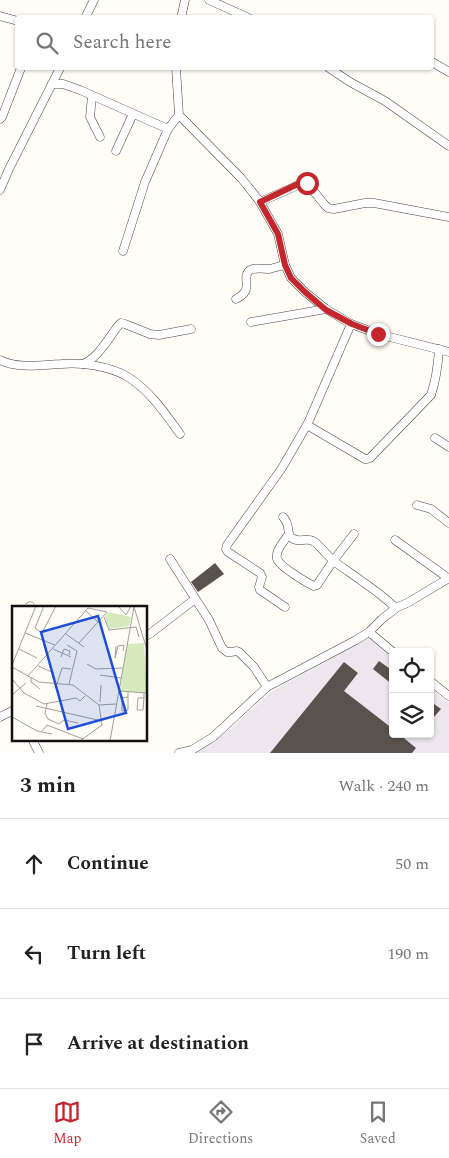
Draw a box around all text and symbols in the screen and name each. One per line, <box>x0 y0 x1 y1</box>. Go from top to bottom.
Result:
search box <box>15 15 434 70</box>
text: Search here <box>73 28 172 57</box>
icon: search <box>33 29 61 57</box>
route start <box>296 172 319 195</box>
route end <box>367 323 390 346</box>
inset map <box>12 606 148 740</box>
map controls <box>389 648 434 738</box>
button: locate <box>389 648 434 693</box>
button: layers <box>389 693 434 738</box>
text: 3 min <box>20 770 76 802</box>
text: Walk · 240 m <box>338 774 429 798</box>
text: Continue <box>67 849 149 878</box>
icon: ahead <box>20 850 48 878</box>
text: 50 m <box>395 852 429 876</box>
text: Turn left <box>67 939 146 968</box>
icon: left <box>20 940 48 968</box>
text: 190 m <box>387 942 429 966</box>
text: Arrive at destination <box>67 1029 249 1058</box>
icon: arrive <box>20 1030 48 1058</box>
tab: Map <box>53 1098 81 1149</box>
tab: Directions <box>188 1098 253 1149</box>
tab: Saved <box>360 1098 396 1149</box>

